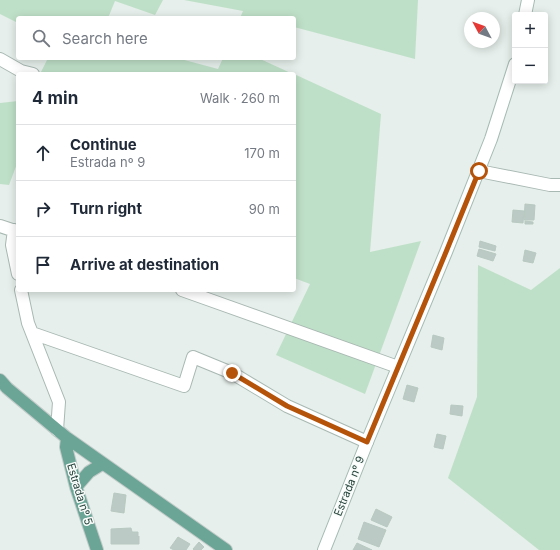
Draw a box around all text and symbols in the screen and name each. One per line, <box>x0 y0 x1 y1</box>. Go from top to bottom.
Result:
north arrow <box>464 12 500 48</box>
map controls <box>512 12 548 84</box>
button: + <box>512 12 548 48</box>
search box <box>16 16 296 60</box>
icon: search <box>30 27 52 49</box>
text: Search here <box>62 29 148 48</box>
button: − <box>512 48 548 84</box>
text: 4 min <box>32 88 78 108</box>
text: Walk · 260 m <box>200 90 280 106</box>
text: Continue <box>70 135 137 154</box>
icon: ahead <box>32 142 54 164</box>
text: 170 m <box>244 145 280 161</box>
text: Estrada nº 9 <box>70 154 145 170</box>
route start <box>470 162 488 180</box>
icon: right <box>32 198 54 220</box>
text: Turn right <box>70 199 142 218</box>
text: 90 m <box>249 201 280 217</box>
icon: arrive <box>32 254 54 276</box>
text: Arrive at destination <box>70 255 219 274</box>
route end <box>223 364 241 382</box>
street label: Estrada nº 9 <box>331 454 367 518</box>
street label: Estrada nº 5 <box>64 462 96 527</box>

